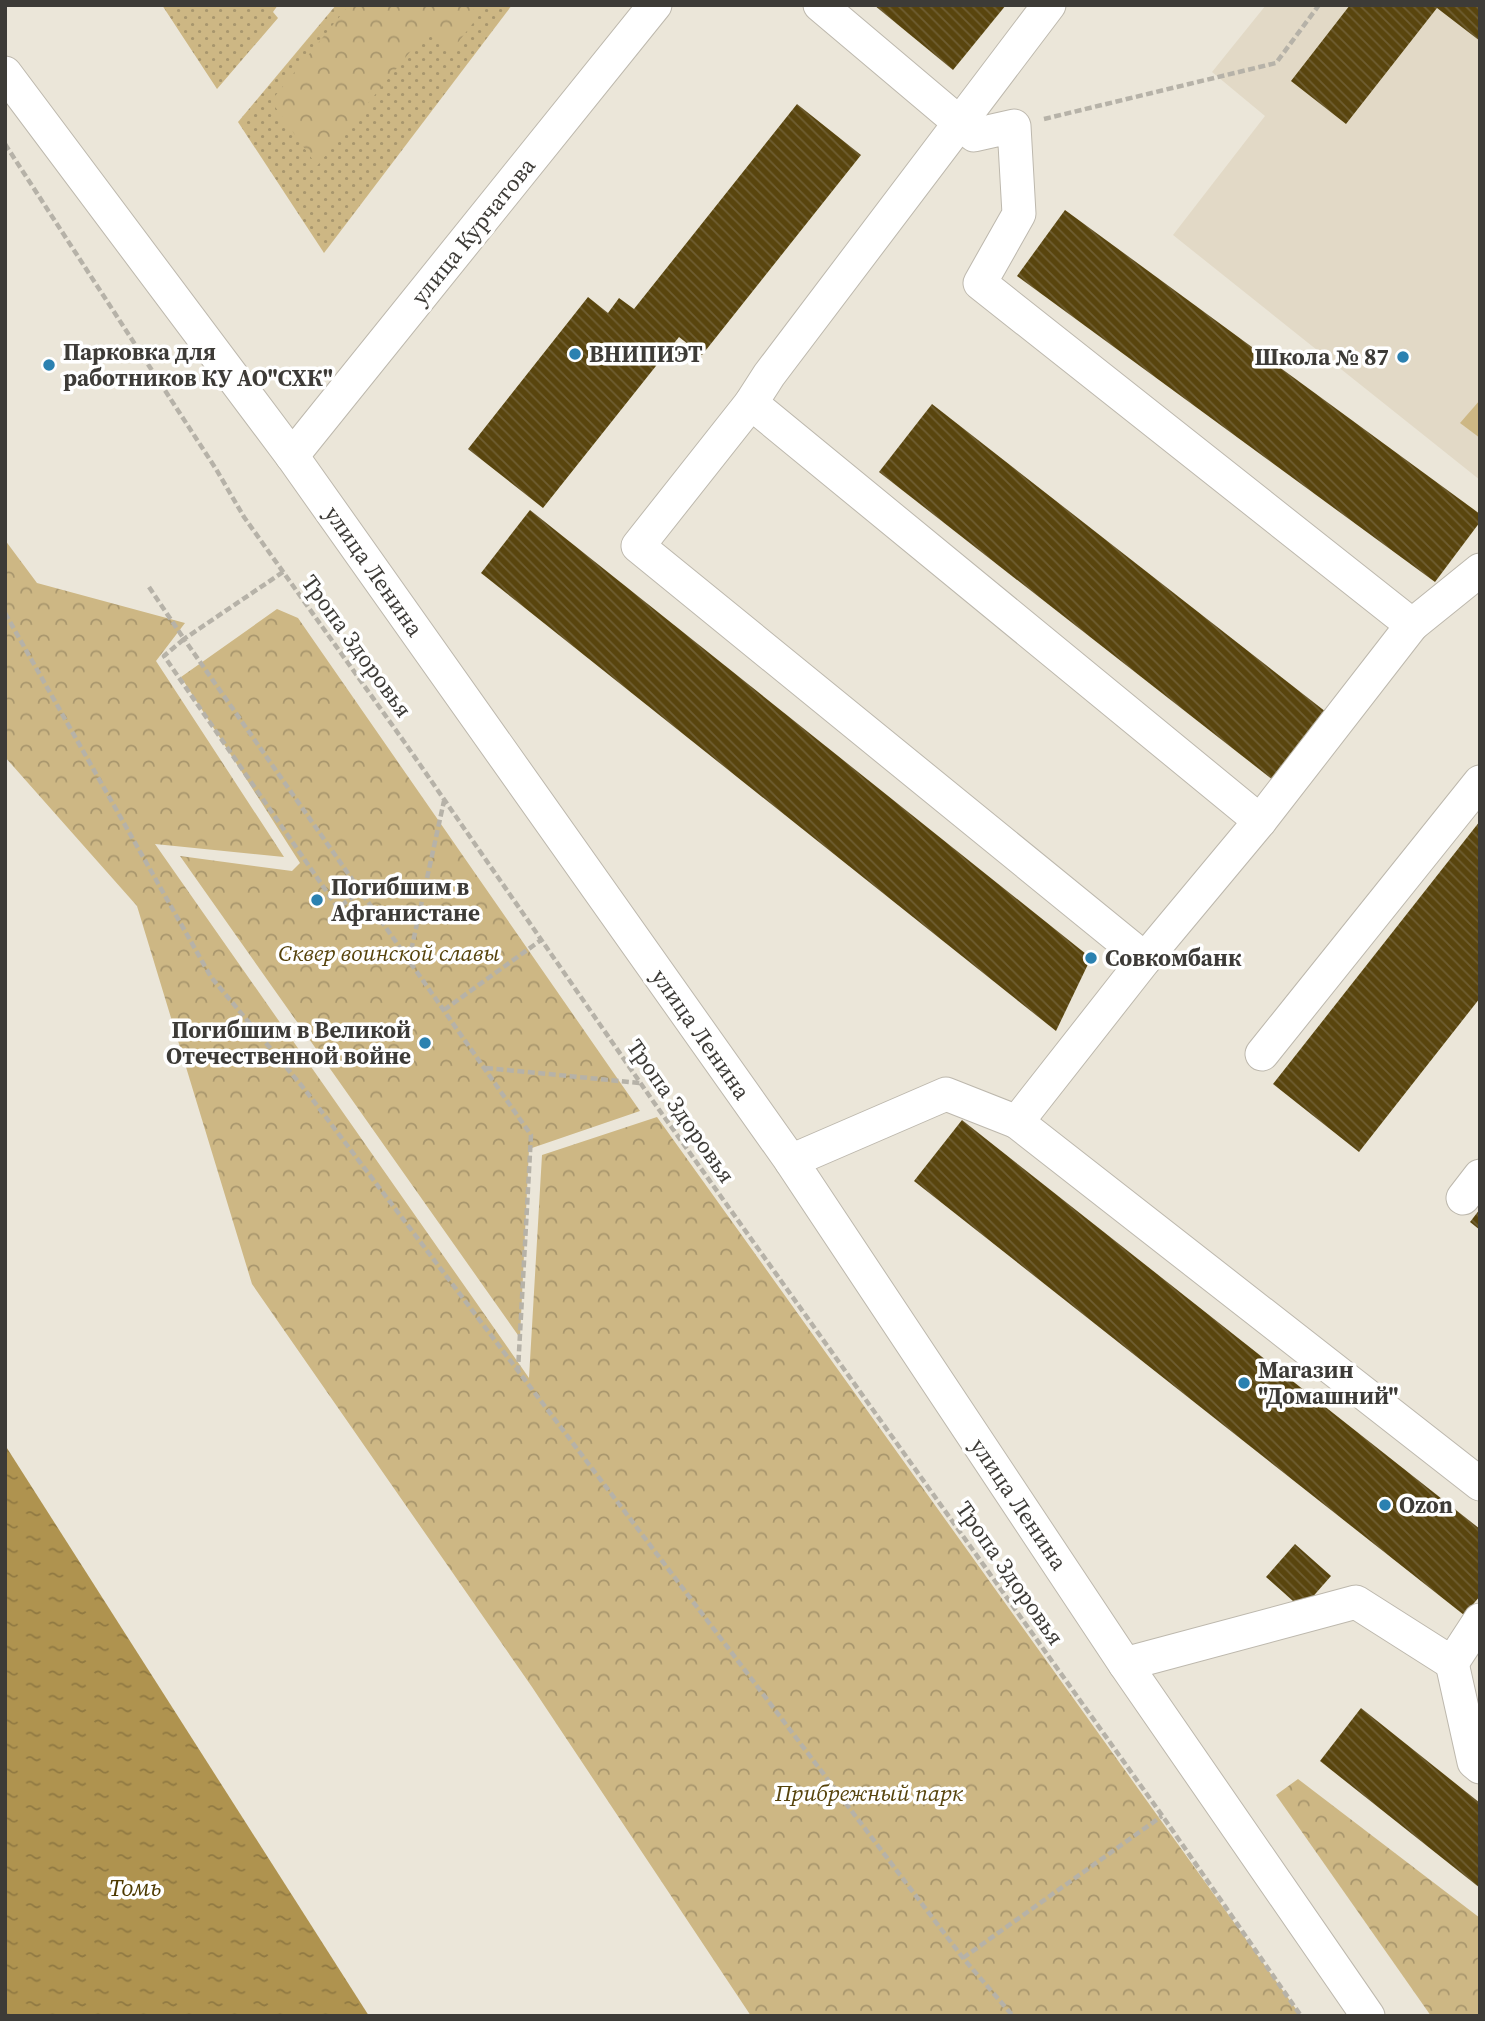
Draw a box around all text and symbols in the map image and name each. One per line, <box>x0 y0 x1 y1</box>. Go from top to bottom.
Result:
street label: улица Курчатова <box>404 150 543 312</box>
place label: Парковка для работников КУ АО"СХК" <box>63 336 333 394</box>
place label: ВНИПИЭТ <box>589 338 703 370</box>
place label: Школа № 87 <box>1254 341 1389 373</box>
marker: ВНИПИЭТ <box>567 346 583 362</box>
marker: Школа № 87 <box>1395 349 1411 365</box>
marker: Парковка для работников КУ АО"СХК" <box>41 357 57 373</box>
street label: улица Ленина <box>317 499 431 643</box>
street label: Тропа Здоровья <box>294 568 420 724</box>
place label: Погибшим в Афганистане <box>331 871 480 929</box>
marker: Погибшим в Афганистане <box>309 892 325 908</box>
park label: Сквер воинской славы <box>278 937 500 969</box>
place label: Совкомбанк <box>1105 942 1242 974</box>
marker: Совкомбанк <box>1083 950 1099 966</box>
street label: улица Ленина <box>644 962 758 1106</box>
place label: Погибшим в Великой Отечественной войне <box>166 1014 411 1072</box>
street label: Тропа Здоровья <box>619 1033 743 1189</box>
marker: Погибшим в Великой Отечественной войне <box>417 1035 433 1051</box>
place label: Магазин "Домашний" <box>1258 1354 1399 1412</box>
marker: Магазин "Домашний" <box>1236 1375 1252 1391</box>
street label: улица Ленина <box>963 1432 1075 1577</box>
place label: Ozon <box>1399 1489 1453 1521</box>
street label: Тропа Здоровья <box>948 1495 1072 1651</box>
marker: Ozon <box>1377 1497 1393 1513</box>
park label: Прибрежный парк <box>774 1777 964 1809</box>
water label: Томь <box>109 1871 161 1904</box>

